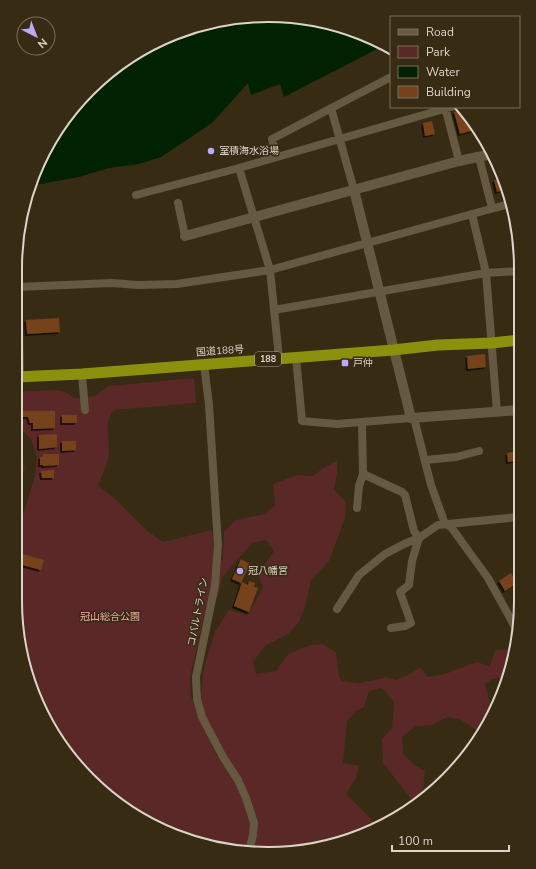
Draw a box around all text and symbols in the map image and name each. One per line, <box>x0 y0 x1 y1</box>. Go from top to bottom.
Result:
north arrow <box>16 16 56 56</box>
legend <box>390 16 520 108</box>
text: Road <box>426 24 454 40</box>
text: N <box>34 35 50 51</box>
text: Park <box>426 44 451 60</box>
text: Water <box>426 64 460 80</box>
text: Building <box>426 84 471 100</box>
place label: 室積海水浴場 <box>219 144 279 158</box>
marker: 室積海水浴場 <box>206 146 216 156</box>
street label: 国道188号 <box>196 342 244 360</box>
road number: 188 <box>255 352 281 366</box>
place label: 戸仲 <box>353 356 373 370</box>
marker: 戸仲 <box>340 358 350 368</box>
place label: 冠八幡宮 <box>248 564 288 578</box>
marker: 冠八幡宮 <box>235 566 245 576</box>
street label: コバルトライン <box>184 576 212 648</box>
park label: 冠山総合公園 <box>80 610 140 624</box>
scale bar <box>392 827 509 853</box>
text: 100 m <box>398 833 433 849</box>

